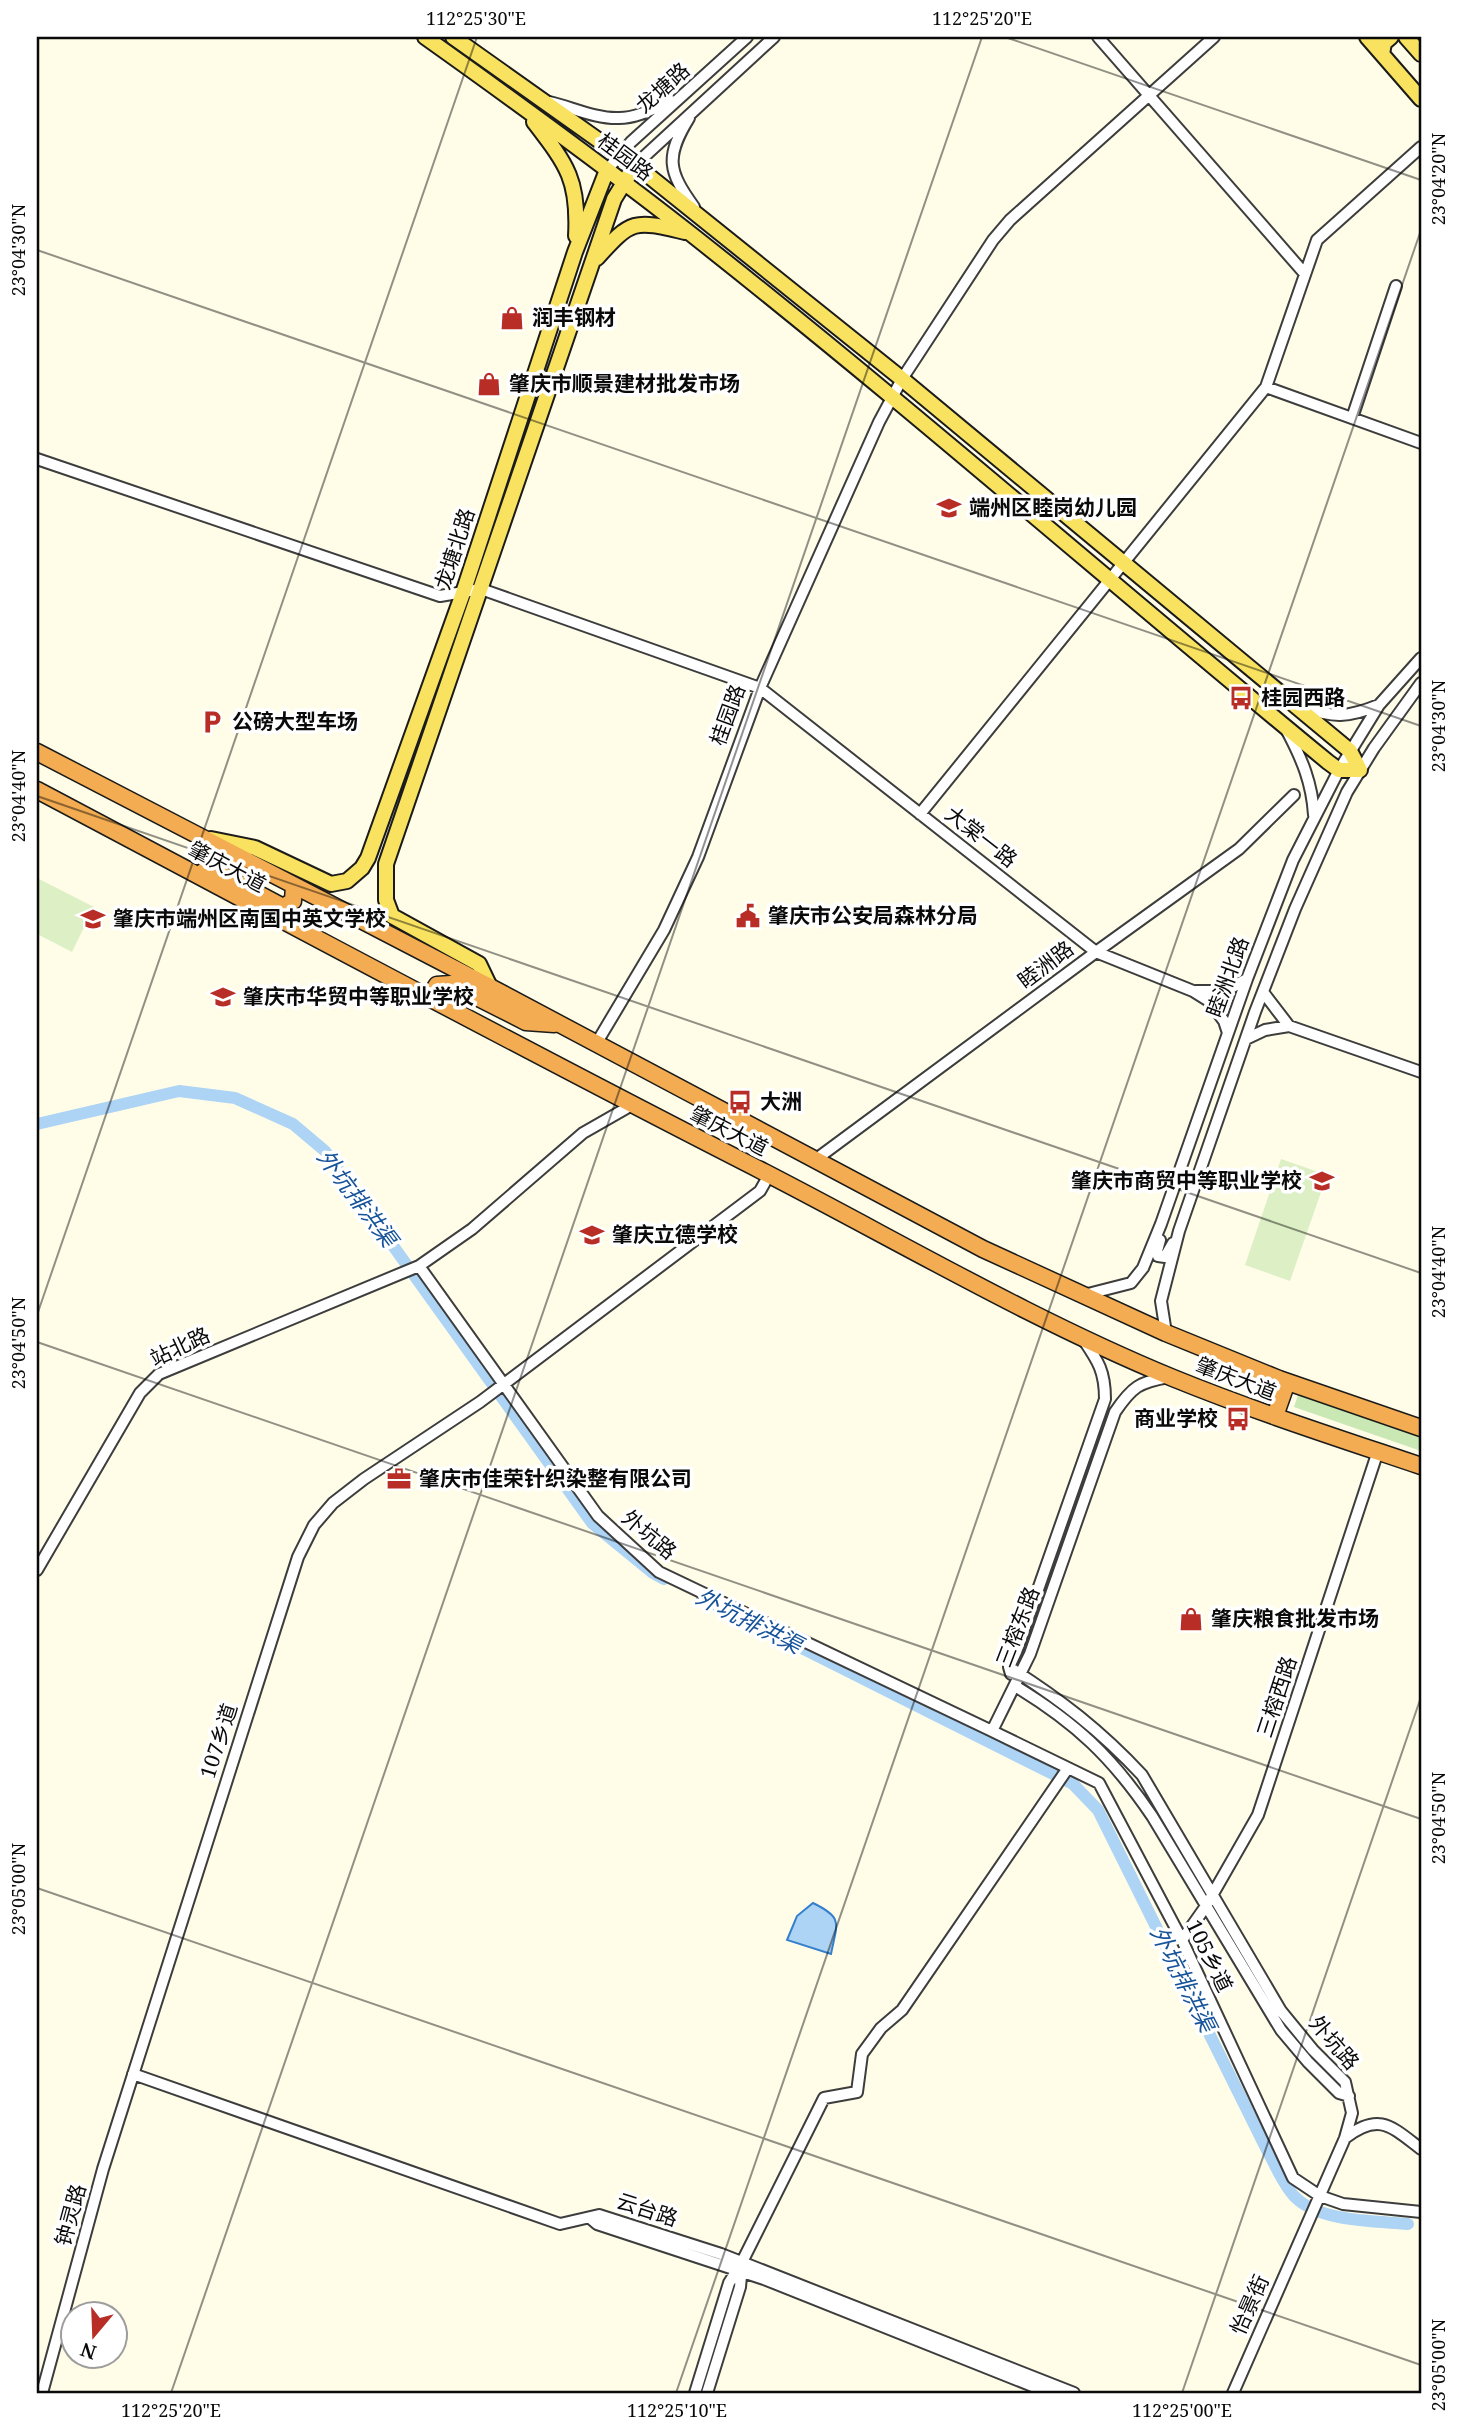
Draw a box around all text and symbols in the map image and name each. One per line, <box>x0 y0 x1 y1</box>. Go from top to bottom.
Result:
text: 112°25'30"E <box>426 6 526 30</box>
text: 112°25'20"E <box>932 6 1032 30</box>
street label: 龙塘路 <box>630 56 695 119</box>
street label: 桂园路 <box>592 126 659 186</box>
text: 23°04'20"N <box>1426 132 1450 225</box>
text: 23°04'30"N <box>6 203 30 296</box>
place label: 润丰钢材 <box>532 303 616 331</box>
shop icon: 润丰钢材 <box>498 304 526 332</box>
place label: 肇庆市顺景建材批发市场 <box>509 369 740 397</box>
shop icon: 肇庆市顺景建材批发市场 <box>475 370 503 398</box>
place label: 端州区睦岗幼儿园 <box>969 493 1137 521</box>
school or university icon: 端州区睦岗幼儿园 <box>935 494 963 522</box>
street label: 龙塘北路 <box>428 504 480 593</box>
text: 23°04'30"N <box>1426 679 1450 772</box>
street label: 桂园路 <box>703 680 751 749</box>
place label: 桂园西路 <box>1261 683 1345 711</box>
bus stop icon: 桂园西路 <box>1227 684 1255 712</box>
place label: 公磅大型车场 <box>232 707 358 735</box>
parking icon: 公磅大型车场 <box>198 708 226 736</box>
text: 23°04'40"N <box>6 749 30 842</box>
street label: 大棠一路 <box>940 799 1023 873</box>
street label: 肇庆大道 <box>184 834 271 898</box>
place label: 肇庆市公安局森林分局 <box>768 901 978 929</box>
public building icon: 肇庆市公安局森林分局 <box>734 902 762 930</box>
place label: 肇庆市端州区南国中英文学校 <box>113 904 386 932</box>
school or university icon: 肇庆市端州区南国中英文学校 <box>79 905 107 933</box>
street label: 睦洲北路 <box>1200 932 1255 1021</box>
street label: 睦洲路 <box>1012 934 1079 994</box>
place label: 肇庆市华贸中等职业学校 <box>243 982 474 1010</box>
school or university icon: 肇庆市华贸中等职业学校 <box>209 983 237 1011</box>
place label: 大洲 <box>760 1087 802 1115</box>
bus stop icon: 大洲 <box>726 1088 754 1116</box>
street label: 肇庆大道 <box>686 1099 773 1162</box>
water label: 外坑排洪渠 <box>310 1142 407 1255</box>
place label: 肇庆市商贸中等职业学校 <box>1071 1166 1302 1194</box>
school or university icon: 肇庆市商贸中等职业学校 <box>1308 1167 1336 1195</box>
place label: 肇庆立德学校 <box>612 1220 738 1248</box>
school or university icon: 肇庆立德学校 <box>578 1221 606 1249</box>
text: 23°04'40"N <box>1426 1225 1450 1318</box>
text: 23°04'50"N <box>6 1296 30 1389</box>
street label: 站北路 <box>145 1320 214 1372</box>
street label: 肇庆大道 <box>1192 1350 1281 1406</box>
place label: 商业学校 <box>1134 1404 1218 1432</box>
bus stop icon: 商业学校 <box>1224 1405 1252 1433</box>
place label: 肇庆市佳荣针织染整有限公司 <box>419 1464 692 1492</box>
office icon: 肇庆市佳荣针织染整有限公司 <box>385 1465 413 1493</box>
street label: 外坑路 <box>617 1503 683 1565</box>
water label: 外坑排洪渠 <box>691 1580 811 1662</box>
street label: 三榕东路 <box>989 1582 1045 1671</box>
place label: 肇庆粮食批发市场 <box>1211 1604 1379 1632</box>
shop icon: 肇庆粮食批发市场 <box>1177 1605 1205 1633</box>
street label: 三榕西路 <box>1250 1652 1302 1741</box>
street label: 107乡道 <box>193 1700 243 1782</box>
text: 23°04'50"N <box>1426 1771 1450 1864</box>
text: 23°05'00"N <box>6 1842 30 1935</box>
street label: 105乡道 <box>1180 1915 1239 1996</box>
water label: 外坑排洪渠 <box>1144 1920 1226 2040</box>
street label: 外坑路 <box>1304 2009 1366 2075</box>
street label: 钟灵路 <box>48 2181 92 2249</box>
street label: 云台路 <box>613 2186 682 2232</box>
street label: 怡景街 <box>1223 2270 1275 2339</box>
north arrow <box>60 2300 130 2370</box>
text: 23°05'00"N <box>1426 2318 1450 2411</box>
text: N <box>77 2336 100 2366</box>
text: 112°25'20"E <box>121 2398 221 2422</box>
text: 112°25'10"E <box>627 2398 727 2422</box>
text: 112°25'00"E <box>1132 2398 1232 2422</box>

